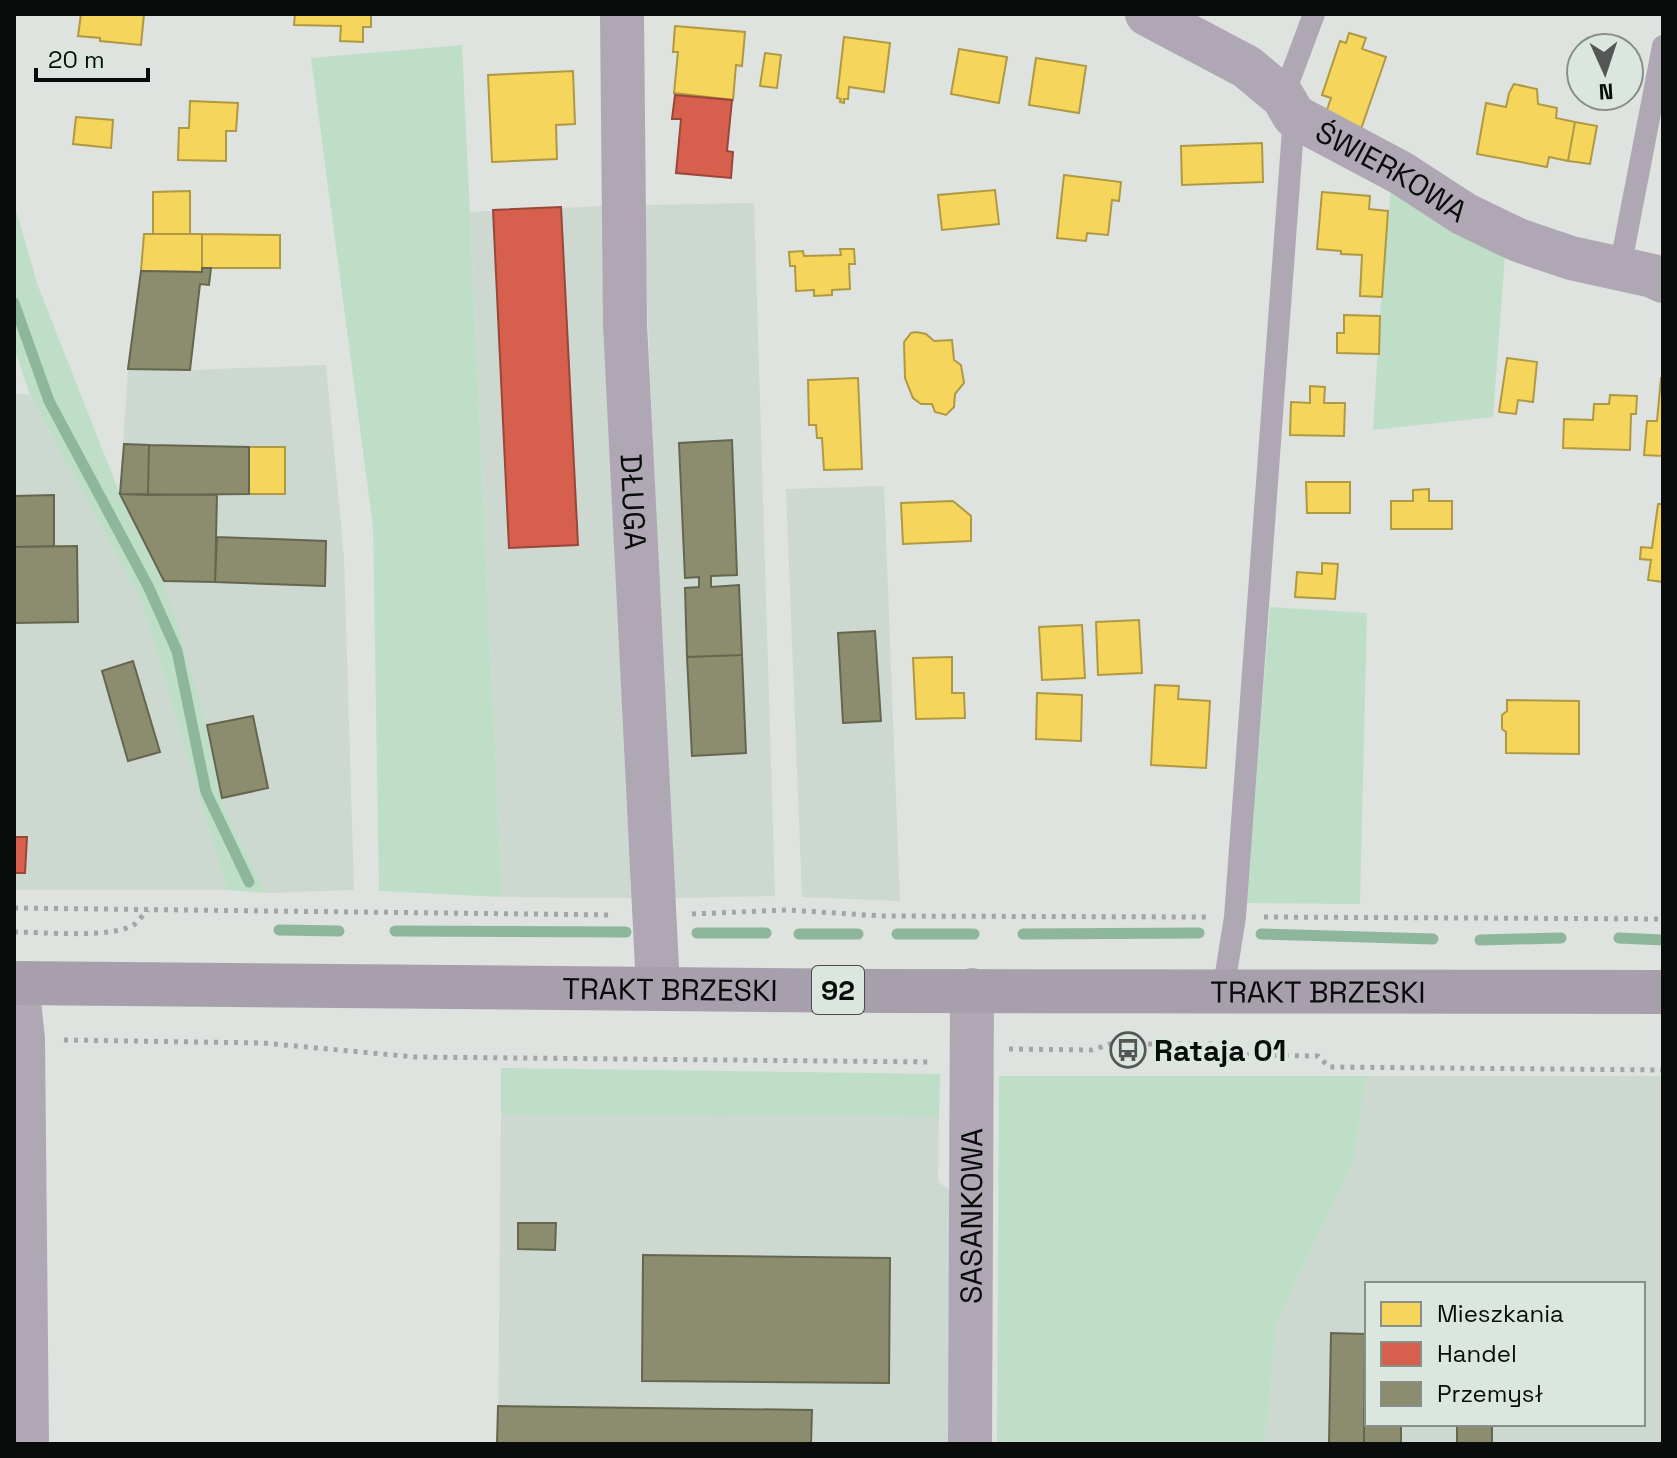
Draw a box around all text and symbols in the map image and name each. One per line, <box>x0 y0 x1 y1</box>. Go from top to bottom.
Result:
scale bar <box>36 32 148 82</box>
north arrow <box>1565 32 1645 112</box>
text: 20 m <box>48 44 105 75</box>
text: N <box>1598 78 1614 106</box>
street label: ŚWIERKOWA <box>1309 112 1475 231</box>
street label: DŁUGA <box>612 453 656 551</box>
road number: 92 <box>812 966 864 1014</box>
street label: TRAKT BRZESKI <box>562 969 778 1010</box>
street label: TRAKT BRZESKI <box>1210 972 1426 1011</box>
bus stop icon: Rataja 01 <box>1109 1031 1147 1069</box>
place label: Rataja 01 <box>1154 1031 1286 1070</box>
street label: SASANKOWA <box>951 1128 991 1304</box>
legend <box>1365 1282 1645 1426</box>
text: Mieszkania <box>1437 1298 1564 1329</box>
text: Handel <box>1437 1338 1517 1369</box>
text: Przemysł <box>1437 1378 1544 1409</box>

